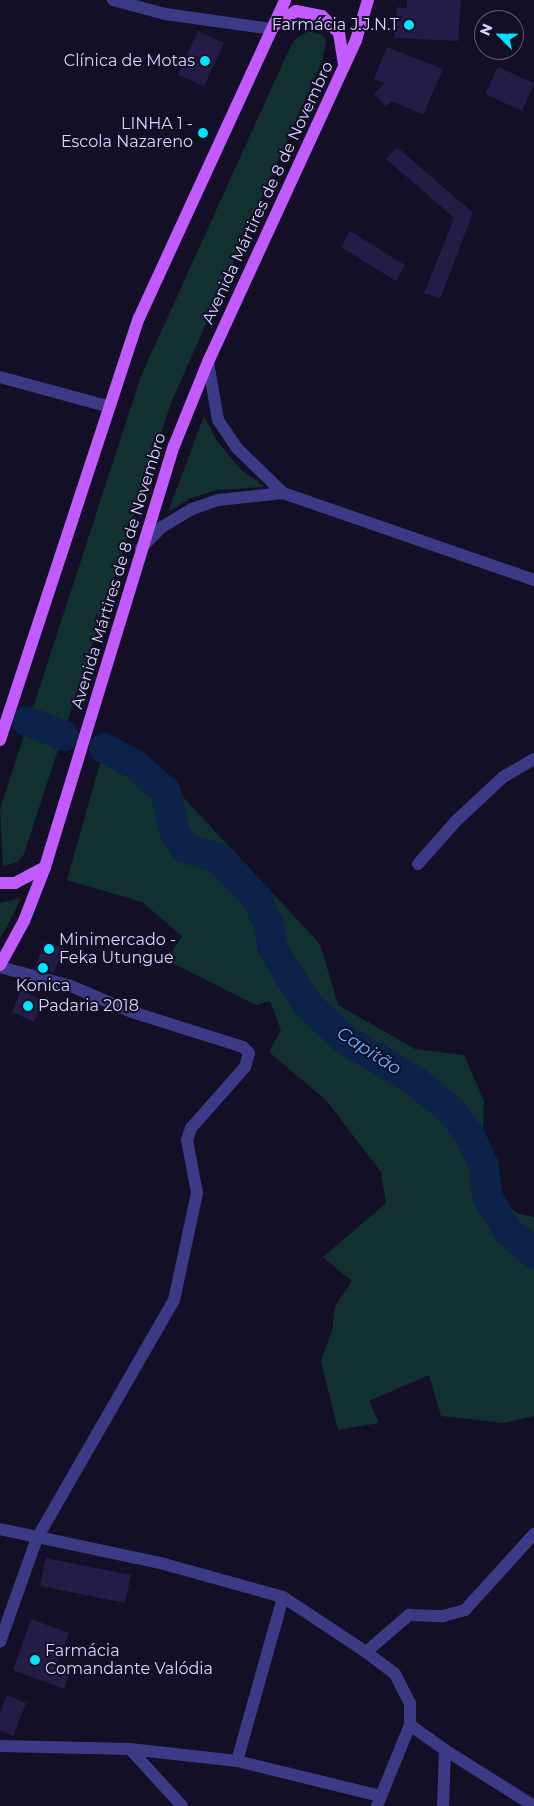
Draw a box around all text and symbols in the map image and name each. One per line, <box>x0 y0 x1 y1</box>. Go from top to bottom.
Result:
north arrow <box>474 10 524 60</box>
place label: Farmácia J.J.N.T <box>272 15 399 35</box>
marker: Farmácia J.J.N.T <box>403 19 415 31</box>
text: N <box>476 21 497 38</box>
place label: Clínica de Motas <box>64 51 195 71</box>
marker: Clínica de Motas <box>199 55 211 67</box>
street label: Avenida Mártires de 8 de Novembro <box>199 59 337 327</box>
place label: LINHA 1 - Escola Nazareno <box>61 114 193 152</box>
marker: LINHA 1 - Escola Nazareno <box>197 127 209 139</box>
street label: Avenida Mártires de 8 de Novembro <box>68 431 170 711</box>
place label: Minimercado - Feka Utungue <box>59 930 176 968</box>
marker: Minimercado - Feka Utungue <box>43 943 55 955</box>
marker: Konica <box>37 962 49 974</box>
place label: Konica <box>16 976 70 996</box>
place label: Padaria 2018 <box>38 996 139 1016</box>
marker: Padaria 2018 <box>22 1000 34 1012</box>
water label: Capitão <box>333 1022 405 1080</box>
place label: Farmácia Comandante Valódia <box>45 1641 213 1679</box>
marker: Farmácia Comandante Valódia <box>29 1654 41 1666</box>

